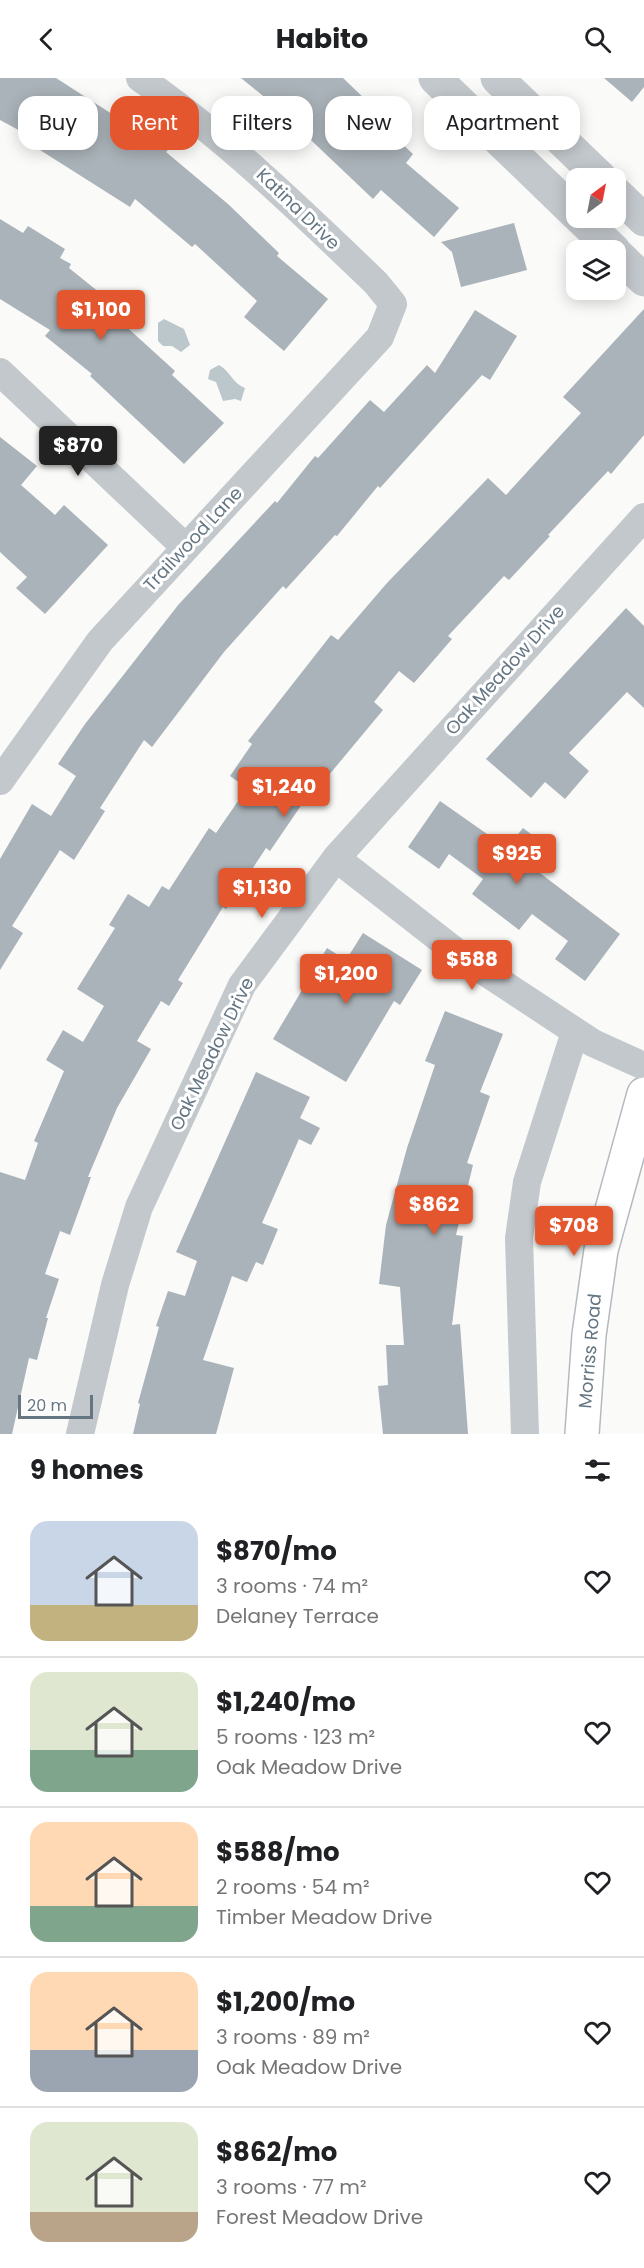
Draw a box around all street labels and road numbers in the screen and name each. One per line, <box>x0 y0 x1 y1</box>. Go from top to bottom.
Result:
street label: Katina Drive <box>251 162 346 255</box>
street label: Trailwood Lane <box>138 481 248 597</box>
street label: Oak Meadow Drive <box>439 599 570 740</box>
street label: Oak Meadow Drive <box>164 973 260 1135</box>
street label: Morriss Road <box>572 1292 607 1409</box>

